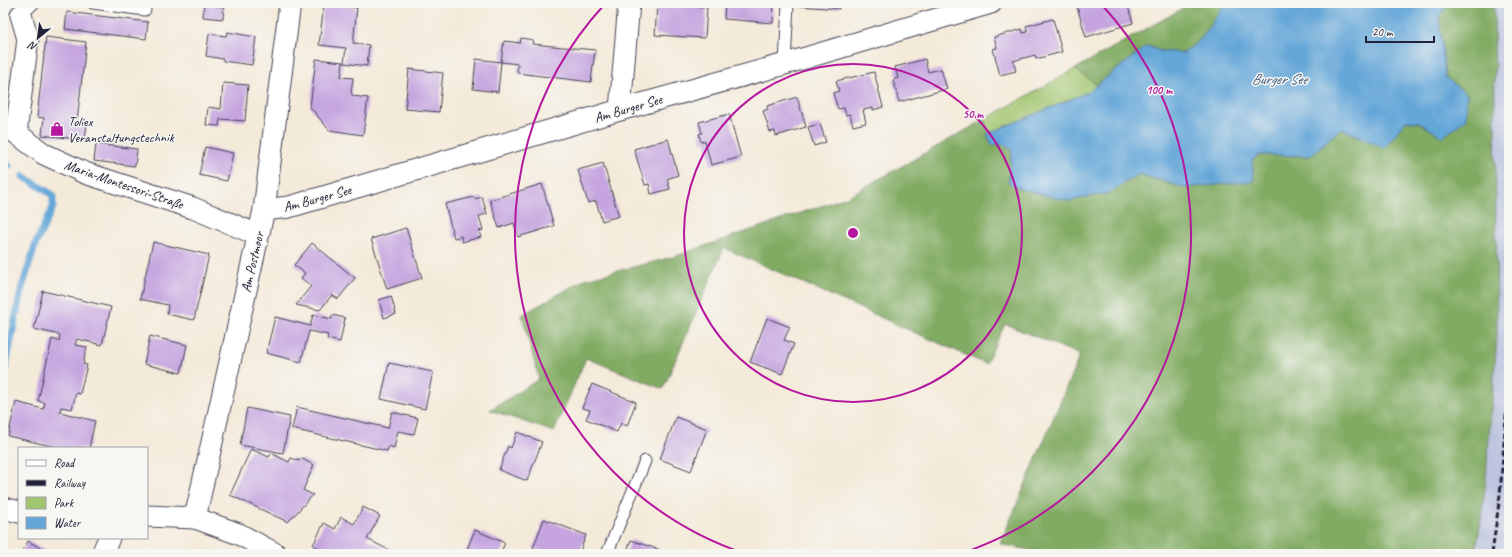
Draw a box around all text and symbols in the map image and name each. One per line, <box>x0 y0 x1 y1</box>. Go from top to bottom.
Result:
north arrow <box>18 18 58 58</box>
scale bar <box>1366 18 1434 44</box>
text: 20 m <box>1372 24 1394 40</box>
text: N <box>25 38 40 55</box>
water label: Burger See <box>1251 70 1309 89</box>
text: 100 m <box>1146 82 1173 98</box>
street label: Am Burger See <box>592 90 665 126</box>
text: 50 m <box>963 106 984 122</box>
place label: Toliex Veranstaltungstechnik <box>68 113 175 146</box>
shop icon: Toliex Veranstaltungstechnik <box>49 121 65 137</box>
street label: Maria-Montessori-Straße <box>62 156 187 213</box>
street label: Am Burger See <box>281 181 354 216</box>
centre of rings <box>846 226 860 240</box>
street label: Am Postmoor <box>237 229 268 294</box>
legend <box>18 447 148 539</box>
text: Road <box>54 455 76 471</box>
text: Railway <box>54 475 86 491</box>
text: Park <box>54 495 75 511</box>
text: Water <box>54 515 82 531</box>

